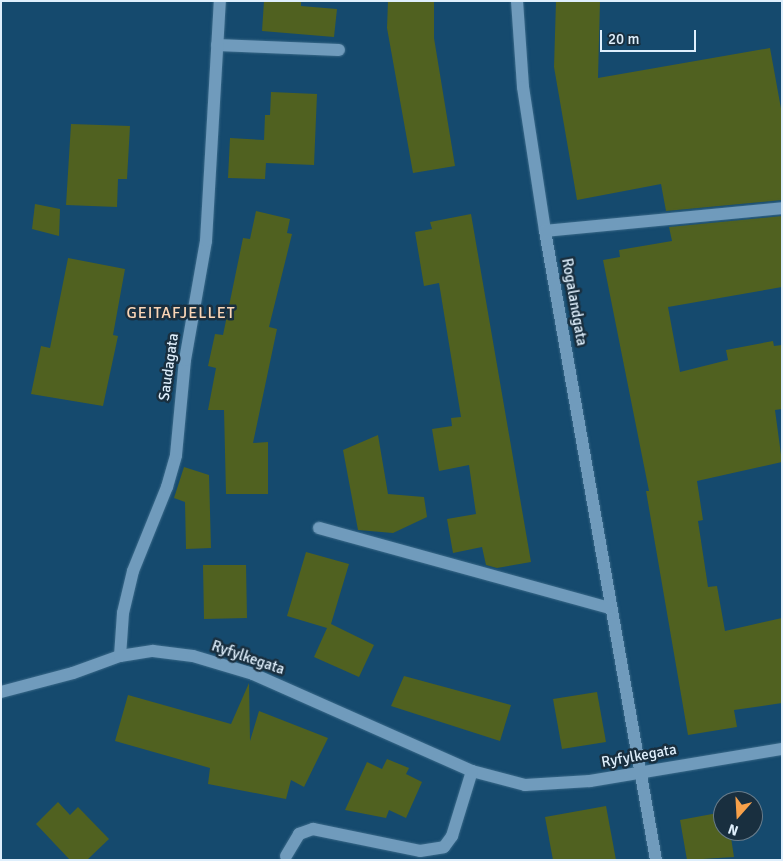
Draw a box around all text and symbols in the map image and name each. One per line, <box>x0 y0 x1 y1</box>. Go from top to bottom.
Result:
scale bar <box>603 20 699 52</box>
text: 20 m <box>608 30 639 48</box>
street label: Rogalandgata <box>557 257 591 347</box>
district label: GEITAFJELLET <box>125 303 237 323</box>
street label: Saudagata <box>155 332 183 402</box>
street label: Ryfylkegata <box>209 637 287 679</box>
street label: Ryfylkegata <box>600 741 678 771</box>
north arrow <box>713 791 763 841</box>
text: N <box>726 820 741 839</box>

